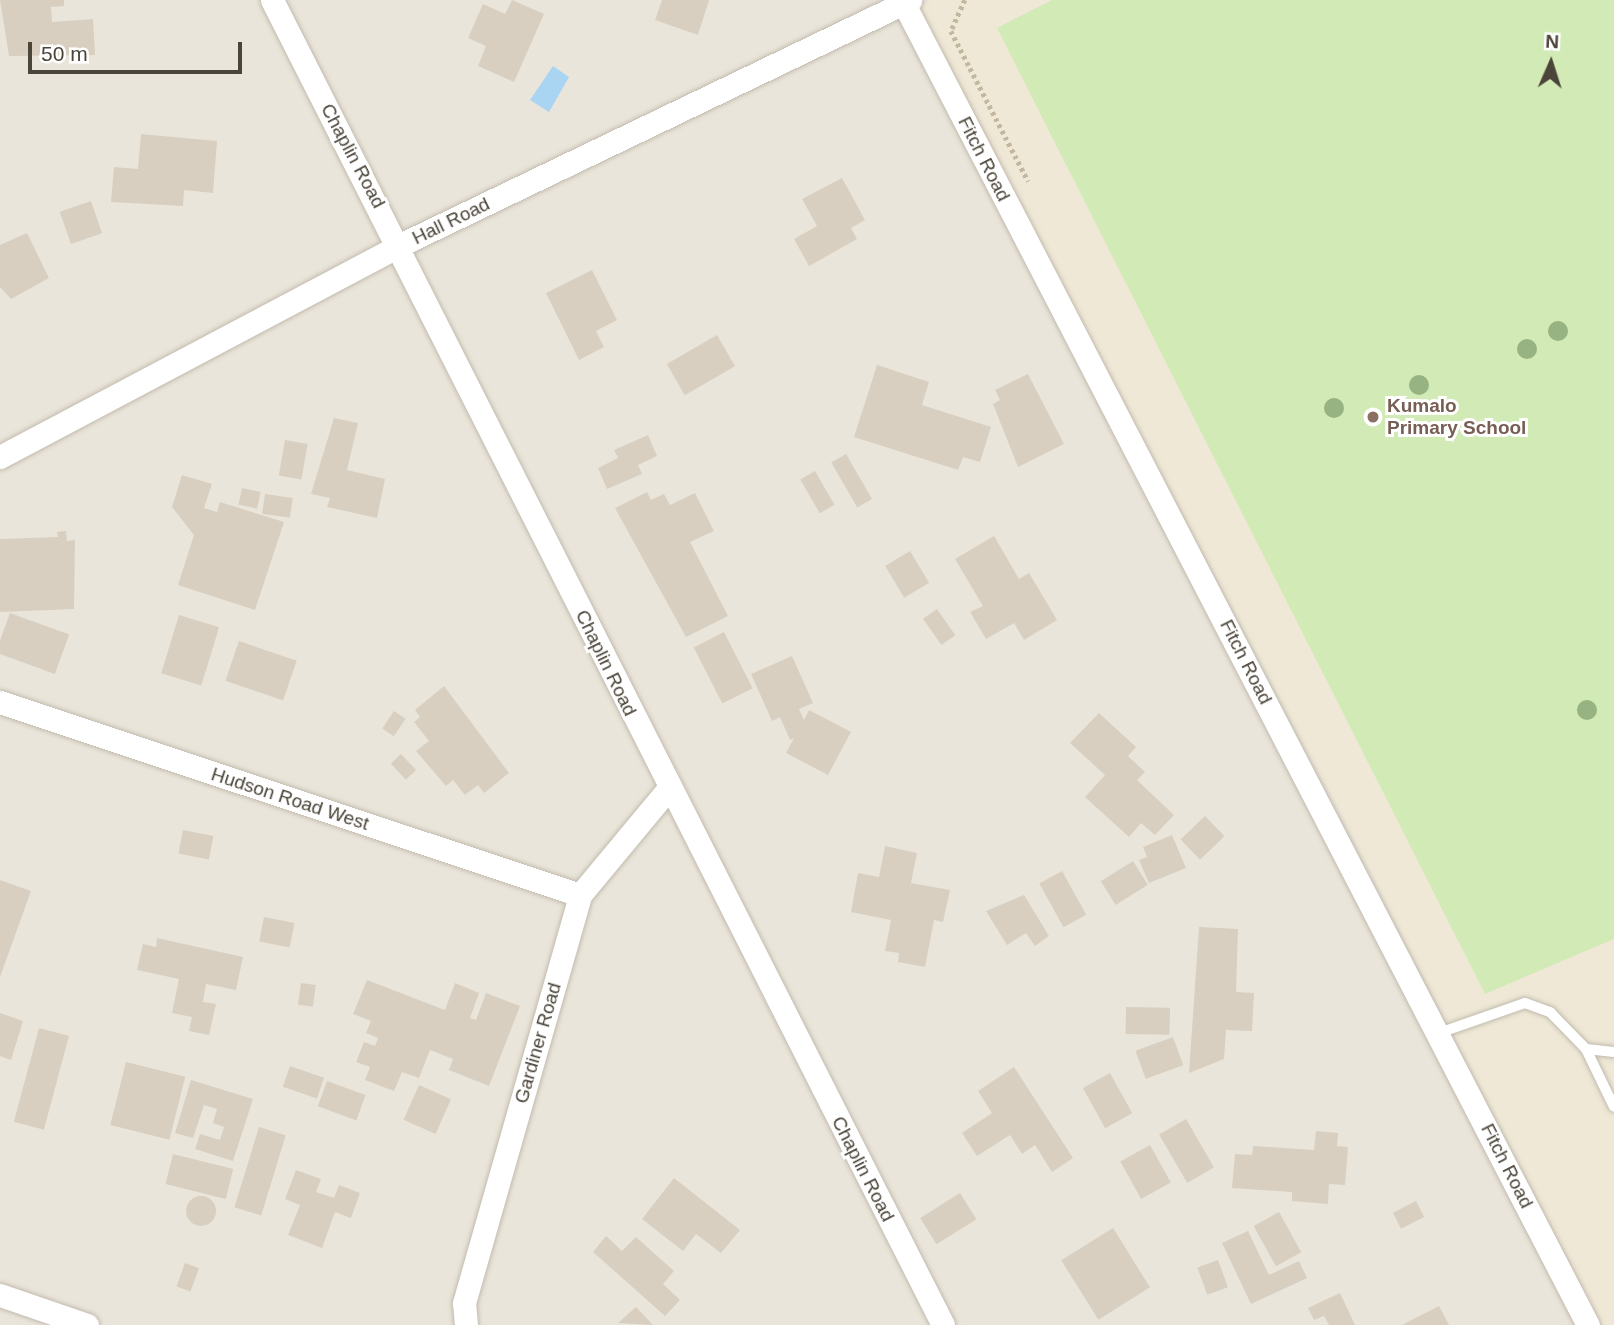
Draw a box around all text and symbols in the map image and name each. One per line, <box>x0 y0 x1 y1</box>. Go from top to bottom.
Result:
scale bar <box>32 28 245 72</box>
north arrow <box>1516 28 1586 98</box>
text: N <box>1545 31 1560 52</box>
text: 50 m <box>41 42 88 65</box>
street label: Chaplin Road <box>316 100 390 212</box>
street label: Fitch Road <box>953 113 1015 205</box>
street label: Hall Road <box>409 192 493 250</box>
place label: Kumalo Primary School <box>1387 395 1526 439</box>
marker: Kumalo Primary School <box>1365 409 1381 425</box>
street label: Chaplin Road <box>571 606 641 720</box>
street label: Fitch Road <box>1215 616 1277 708</box>
street label: Hudson Road West <box>208 763 372 835</box>
street label: Gardiner Road <box>510 980 566 1106</box>
street label: Chaplin Road <box>827 1113 899 1225</box>
street label: Fitch Road <box>1476 1120 1538 1212</box>

